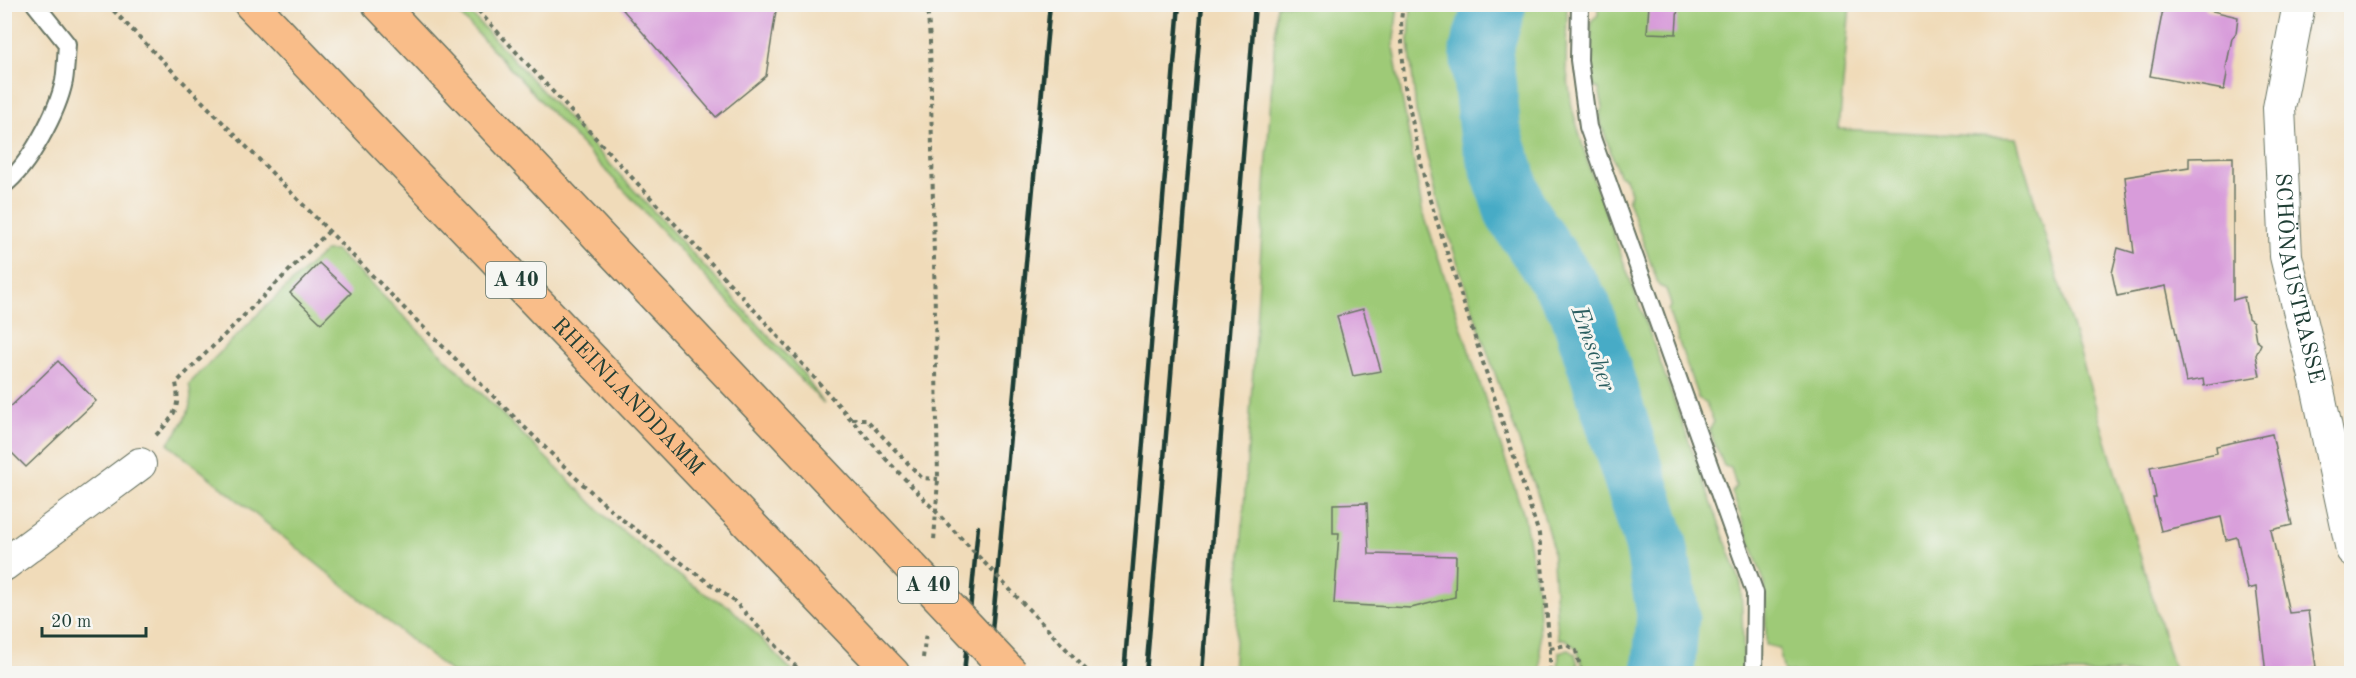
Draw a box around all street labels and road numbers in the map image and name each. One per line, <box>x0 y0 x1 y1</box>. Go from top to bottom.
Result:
street label: SCHÖNAUSTRASSE <box>2271 172 2327 386</box>
road number: A 40 <box>486 262 546 298</box>
street label: RHEINLANDDAMM <box>547 314 708 480</box>
road number: A 40 <box>898 567 958 603</box>

